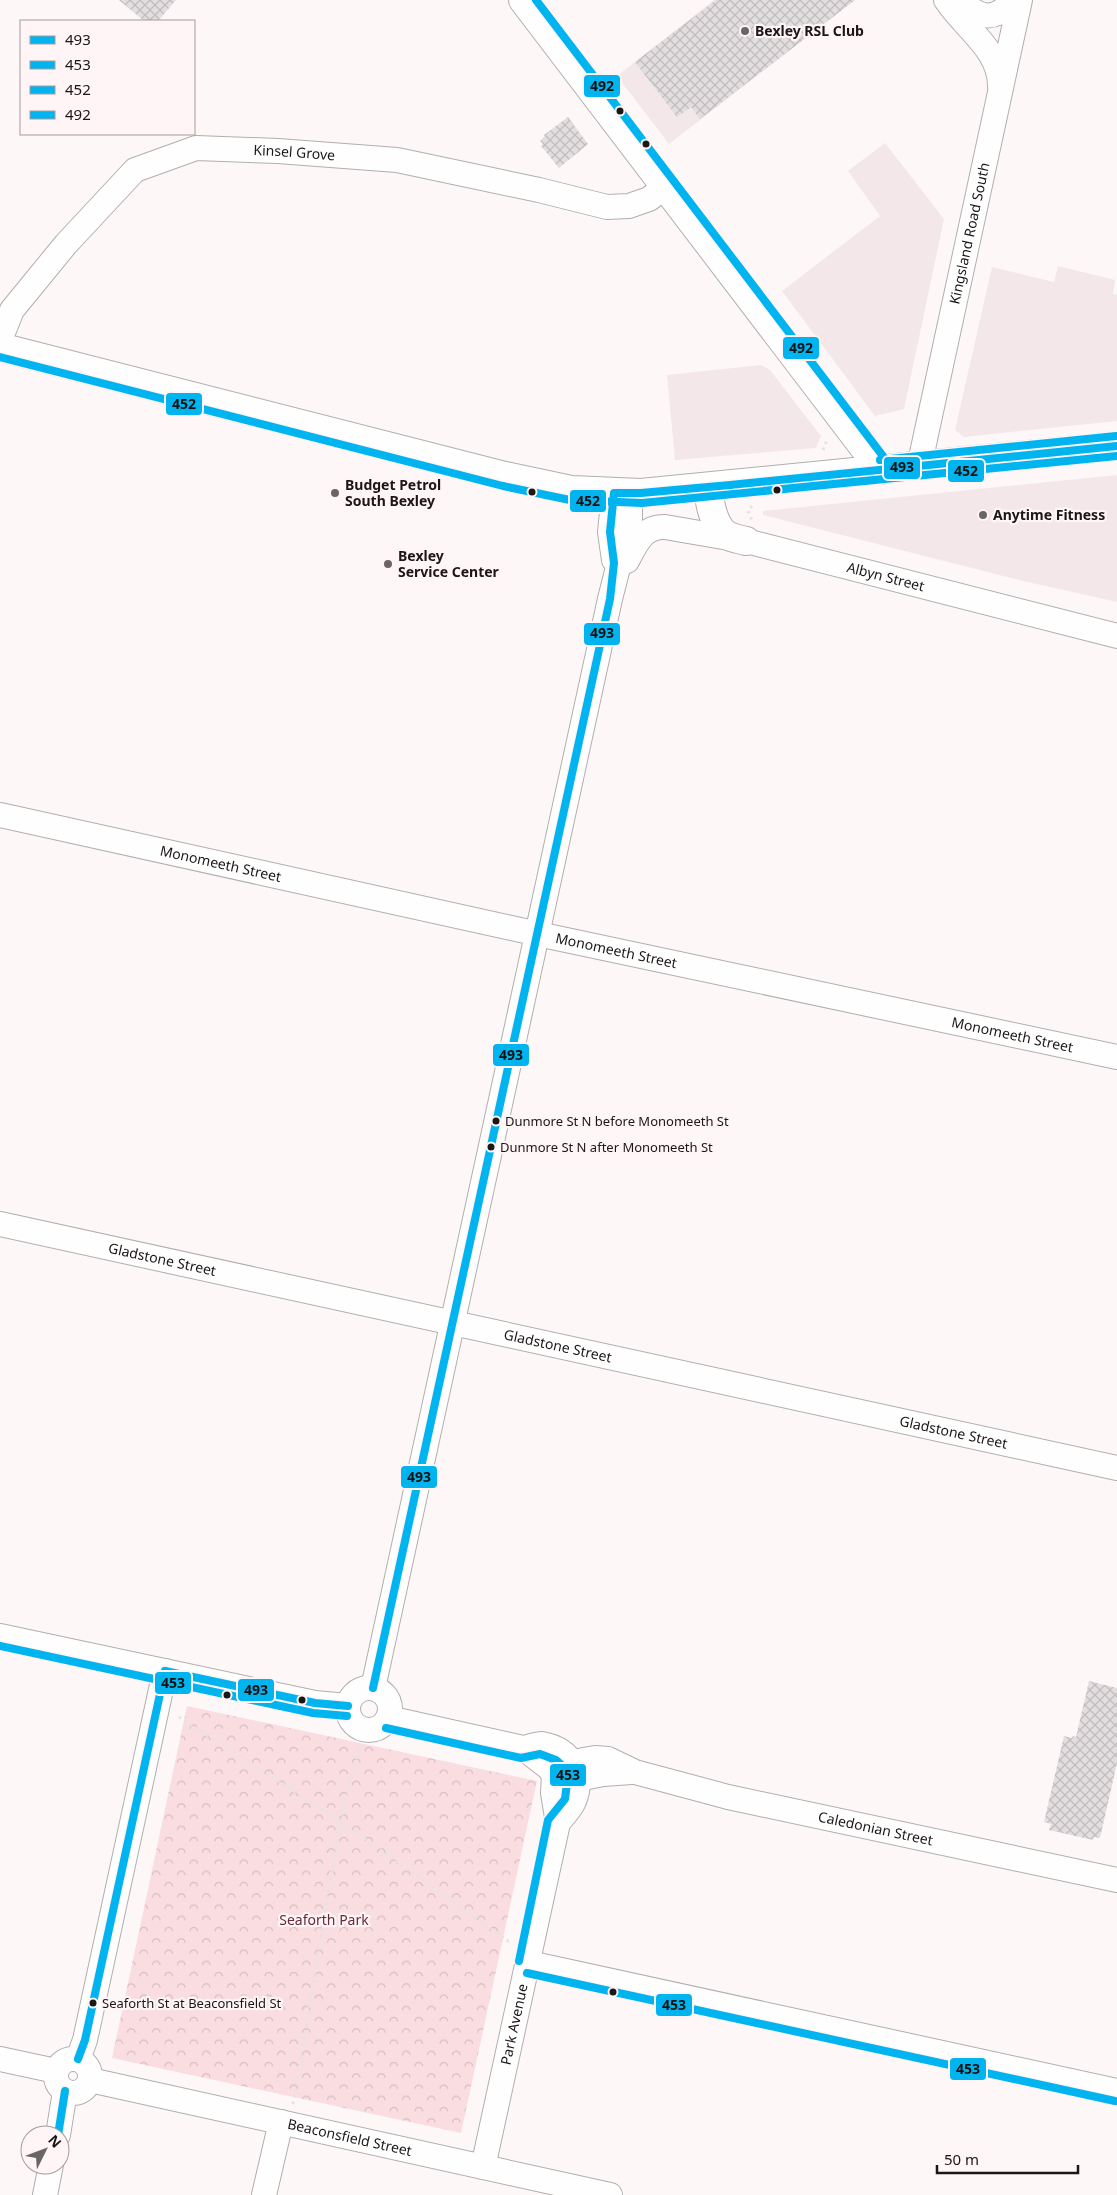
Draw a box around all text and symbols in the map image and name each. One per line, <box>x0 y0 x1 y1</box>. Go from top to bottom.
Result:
legend <box>20 20 195 135</box>
place label: Bexley RSL Club <box>755 21 864 40</box>
marker: Bexley RSL Club <box>739 25 751 37</box>
text: 493 <box>65 29 91 49</box>
text: 453 <box>65 54 91 74</box>
line badge: 492 <box>583 74 621 98</box>
text: 492 <box>590 76 614 95</box>
text: 452 <box>65 79 91 99</box>
text: 492 <box>65 104 91 124</box>
unlabelled marker <box>615 106 625 116</box>
unlabelled marker <box>641 139 651 149</box>
street label: Kinsel Grove <box>253 140 336 164</box>
street label: Kingsland Road South <box>944 161 994 306</box>
line badge: 492 <box>782 336 820 360</box>
text: 492 <box>789 338 813 357</box>
line badge: 452 <box>165 392 203 416</box>
text: 452 <box>172 394 196 413</box>
line badge: 493 <box>883 456 921 480</box>
text: 493 <box>890 457 914 476</box>
line badge: 452 <box>947 459 985 483</box>
text: 452 <box>954 461 978 480</box>
place label: Budget Petrol South Bexley <box>345 475 441 510</box>
unlabelled marker <box>772 485 782 495</box>
marker: Budget Petrol South Bexley <box>329 487 341 499</box>
unlabelled marker <box>527 487 537 497</box>
line badge: 452 <box>569 489 607 513</box>
text: 452 <box>576 491 600 510</box>
place label: Anytime Fitness <box>993 505 1105 524</box>
marker: Anytime Fitness <box>977 509 989 521</box>
place label: Bexley Service Center <box>398 546 500 581</box>
street label: Albyn Street <box>845 557 927 595</box>
marker: Bexley Service Center <box>382 558 394 570</box>
line badge: 493 <box>583 622 621 646</box>
text: 493 <box>590 623 614 642</box>
street label: Monomeeth Street <box>158 841 283 886</box>
street label: Monomeeth Street <box>554 928 679 972</box>
street label: Monomeeth Street <box>950 1012 1075 1056</box>
line badge: 493 <box>492 1043 530 1067</box>
text: 493 <box>499 1045 523 1064</box>
place label: Dunmore St N before Monomeeth St <box>505 1112 729 1130</box>
marker: Dunmore St N before Monomeeth St <box>491 1116 501 1126</box>
place label: Dunmore St N after Monomeeth St <box>500 1138 713 1156</box>
marker: Dunmore St N after Monomeeth St <box>486 1142 496 1152</box>
street label: Gladstone Street <box>107 1238 218 1280</box>
street label: Gladstone Street <box>502 1324 614 1366</box>
street label: Gladstone Street <box>898 1411 1009 1453</box>
line badge: 493 <box>400 1465 438 1489</box>
text: 493 <box>407 1467 431 1486</box>
line badge: 453 <box>154 1671 192 1695</box>
text: 453 <box>161 1673 185 1692</box>
line badge: 493 <box>237 1678 275 1702</box>
text: 493 <box>244 1680 268 1699</box>
unlabelled marker <box>222 1690 232 1700</box>
unlabelled marker <box>297 1695 307 1705</box>
line badge: 453 <box>549 1763 587 1787</box>
text: 453 <box>556 1765 580 1784</box>
street label: Caledonian Street <box>816 1807 935 1849</box>
park label: Seaforth Park <box>279 1910 369 1929</box>
street label: Park Avenue <box>496 1982 532 2067</box>
unlabelled marker <box>608 1987 618 1997</box>
line badge: 453 <box>655 1993 693 2017</box>
place label: Seaforth St at Beaconsfield St <box>102 1994 282 2012</box>
text: 453 <box>662 1995 686 2014</box>
marker: Seaforth St at Beaconsfield St <box>88 1998 98 2008</box>
line badge: 453 <box>949 2057 987 2081</box>
text: 453 <box>956 2059 980 2078</box>
street label: Beaconsfield Street <box>286 2114 414 2160</box>
north arrow <box>20 2125 70 2175</box>
text: N <box>44 2130 66 2152</box>
scale bar <box>937 2142 1078 2174</box>
text: 50 m <box>944 2149 979 2169</box>

